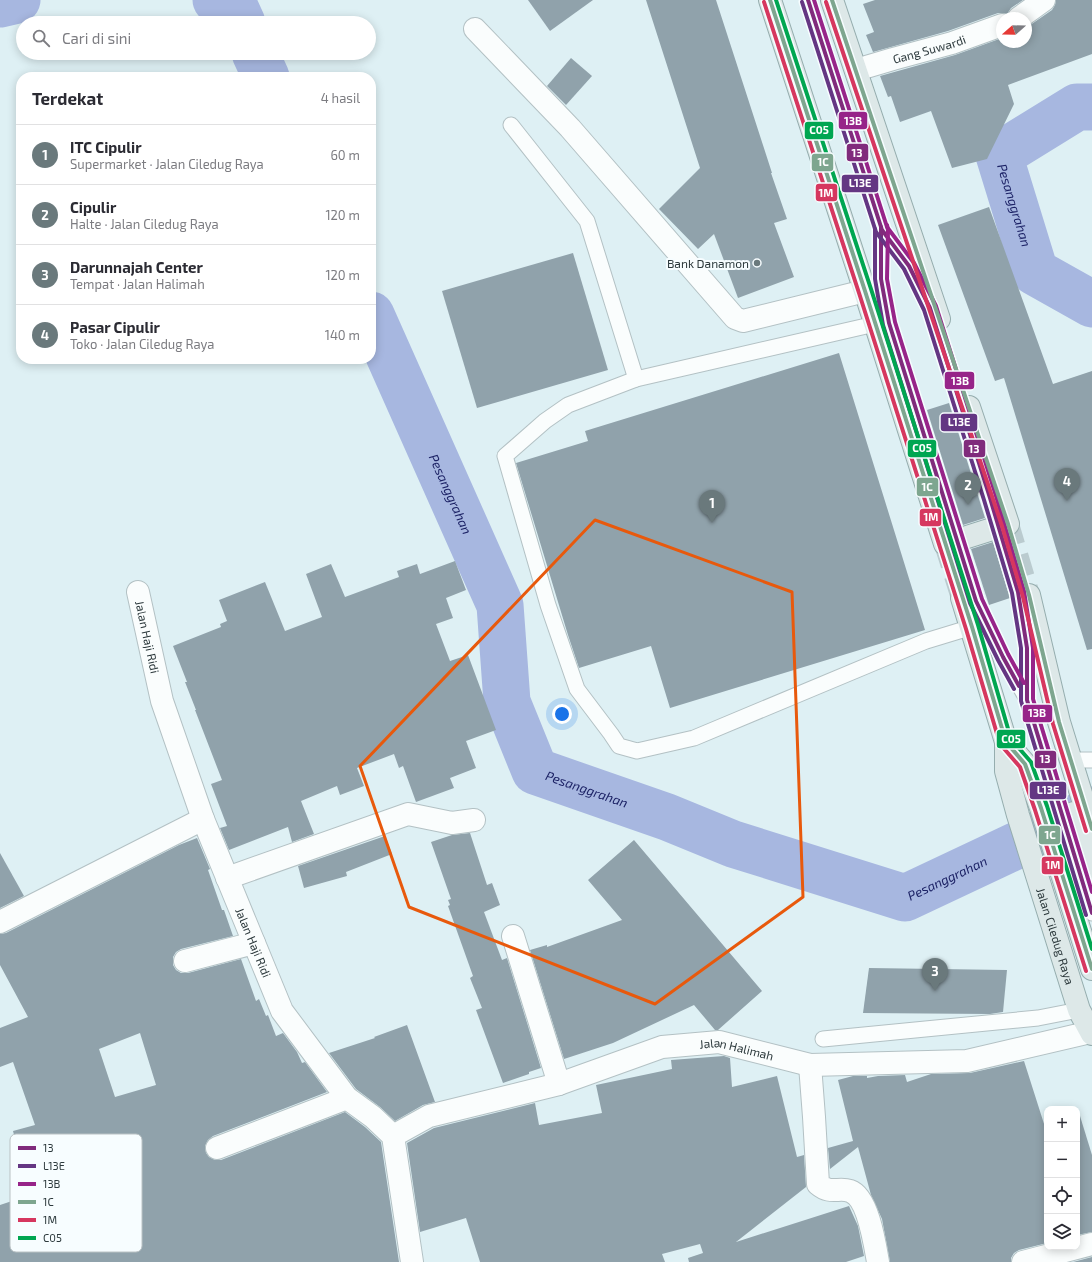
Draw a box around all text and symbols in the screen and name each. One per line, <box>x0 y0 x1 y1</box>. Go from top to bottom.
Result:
north arrow <box>996 12 1032 48</box>
search box <box>16 16 376 60</box>
icon: search <box>30 27 52 49</box>
text: Cari di sini <box>62 29 131 47</box>
street label: Gang Suwardi <box>891 32 967 66</box>
text: Terdekat <box>32 88 103 108</box>
text: 4 hasil <box>321 90 360 106</box>
line badge: 13B <box>838 111 868 130</box>
text: 13B <box>844 114 862 127</box>
line badge: C05 <box>804 121 834 140</box>
text: C05 <box>809 123 829 136</box>
text: ITC Cipulir <box>70 138 142 156</box>
line badge: 13 <box>846 143 869 162</box>
text: 13 <box>852 146 863 159</box>
text: 1 <box>42 147 48 163</box>
text: 60 m <box>330 147 360 163</box>
line badge: 1C <box>811 153 834 172</box>
text: 1C <box>817 155 829 168</box>
text: Supermarket · Jalan Ciledug Raya <box>70 156 264 172</box>
water label: Pesanggrahan <box>994 162 1035 249</box>
line badge: L13E <box>841 174 879 193</box>
text: L13E <box>849 176 871 189</box>
line badge: 1M <box>815 183 838 202</box>
text: 1M <box>819 186 833 199</box>
text: Cipulir <box>70 198 116 216</box>
text: 2 <box>41 207 49 223</box>
text: 120 m <box>325 207 360 223</box>
text: Halte · Jalan Ciledug Raya <box>70 216 219 232</box>
place label: Bank Danamon <box>667 256 749 270</box>
text: Darunnajah Center <box>70 258 203 276</box>
marker: Bank Danamon <box>752 258 762 268</box>
text: 3 <box>41 267 49 283</box>
text: 120 m <box>325 267 360 283</box>
text: Tempat · Jalan Halimah <box>70 276 205 292</box>
text: Pasar Cipulir <box>70 318 160 336</box>
text: 4 <box>41 327 49 343</box>
text: 140 m <box>325 327 360 343</box>
text: Toko · Jalan Ciledug Raya <box>70 336 215 352</box>
line badge: 13B <box>944 371 975 390</box>
text: 13B <box>951 374 969 387</box>
line badge: L13E <box>940 413 978 432</box>
text: L13E <box>948 415 970 428</box>
line badge: C05 <box>907 439 937 458</box>
line badge: 13 <box>963 439 986 458</box>
text: C05 <box>912 441 932 454</box>
text: 13 <box>969 442 980 455</box>
water label: Pesanggrahan <box>426 451 475 537</box>
pin: 4 <box>1054 468 1080 501</box>
pin: 2 <box>955 472 981 505</box>
line badge: 1C <box>916 477 939 497</box>
text: 1C <box>921 480 933 493</box>
pin: 1 <box>699 490 725 523</box>
line badge: 1M <box>919 508 942 527</box>
text: 1M <box>924 510 938 523</box>
street label: Jalan Haji Ridi <box>133 599 163 675</box>
your location <box>552 704 572 724</box>
line badge: 13B <box>1022 704 1053 723</box>
text: 13B <box>1028 706 1046 719</box>
line badge: C05 <box>996 729 1026 749</box>
text: C05 <box>1001 732 1021 745</box>
line badge: 13 <box>1034 750 1057 769</box>
text: 13 <box>1040 752 1051 765</box>
water label: Pesanggrahan <box>544 767 630 811</box>
line badge: L13E <box>1029 781 1067 800</box>
text: L13E <box>1037 783 1059 796</box>
line badge: 1C <box>1038 825 1061 845</box>
text: 1C <box>1044 828 1056 841</box>
water label: Pesanggrahan <box>905 853 989 904</box>
line badge: 1M <box>1041 856 1064 875</box>
text: 1M <box>1046 858 1060 871</box>
street label: Jalan Ciledug Raya <box>1034 886 1078 986</box>
street label: Jalan Haji Ridi <box>233 905 274 979</box>
pin: 3 <box>922 958 948 991</box>
street label: Jalan Halimah <box>699 1035 775 1063</box>
map controls <box>1044 1106 1080 1250</box>
button: + <box>1044 1106 1080 1142</box>
legend <box>10 1134 142 1252</box>
text: 13 <box>43 1141 54 1154</box>
button: − <box>1044 1142 1080 1178</box>
text: L13E <box>43 1159 65 1172</box>
text: 13B <box>43 1177 60 1190</box>
button: locate <box>1044 1178 1080 1214</box>
text: 1C <box>43 1195 54 1208</box>
text: 1M <box>43 1213 57 1226</box>
button: layers <box>1044 1214 1080 1250</box>
text: C05 <box>43 1231 62 1244</box>

